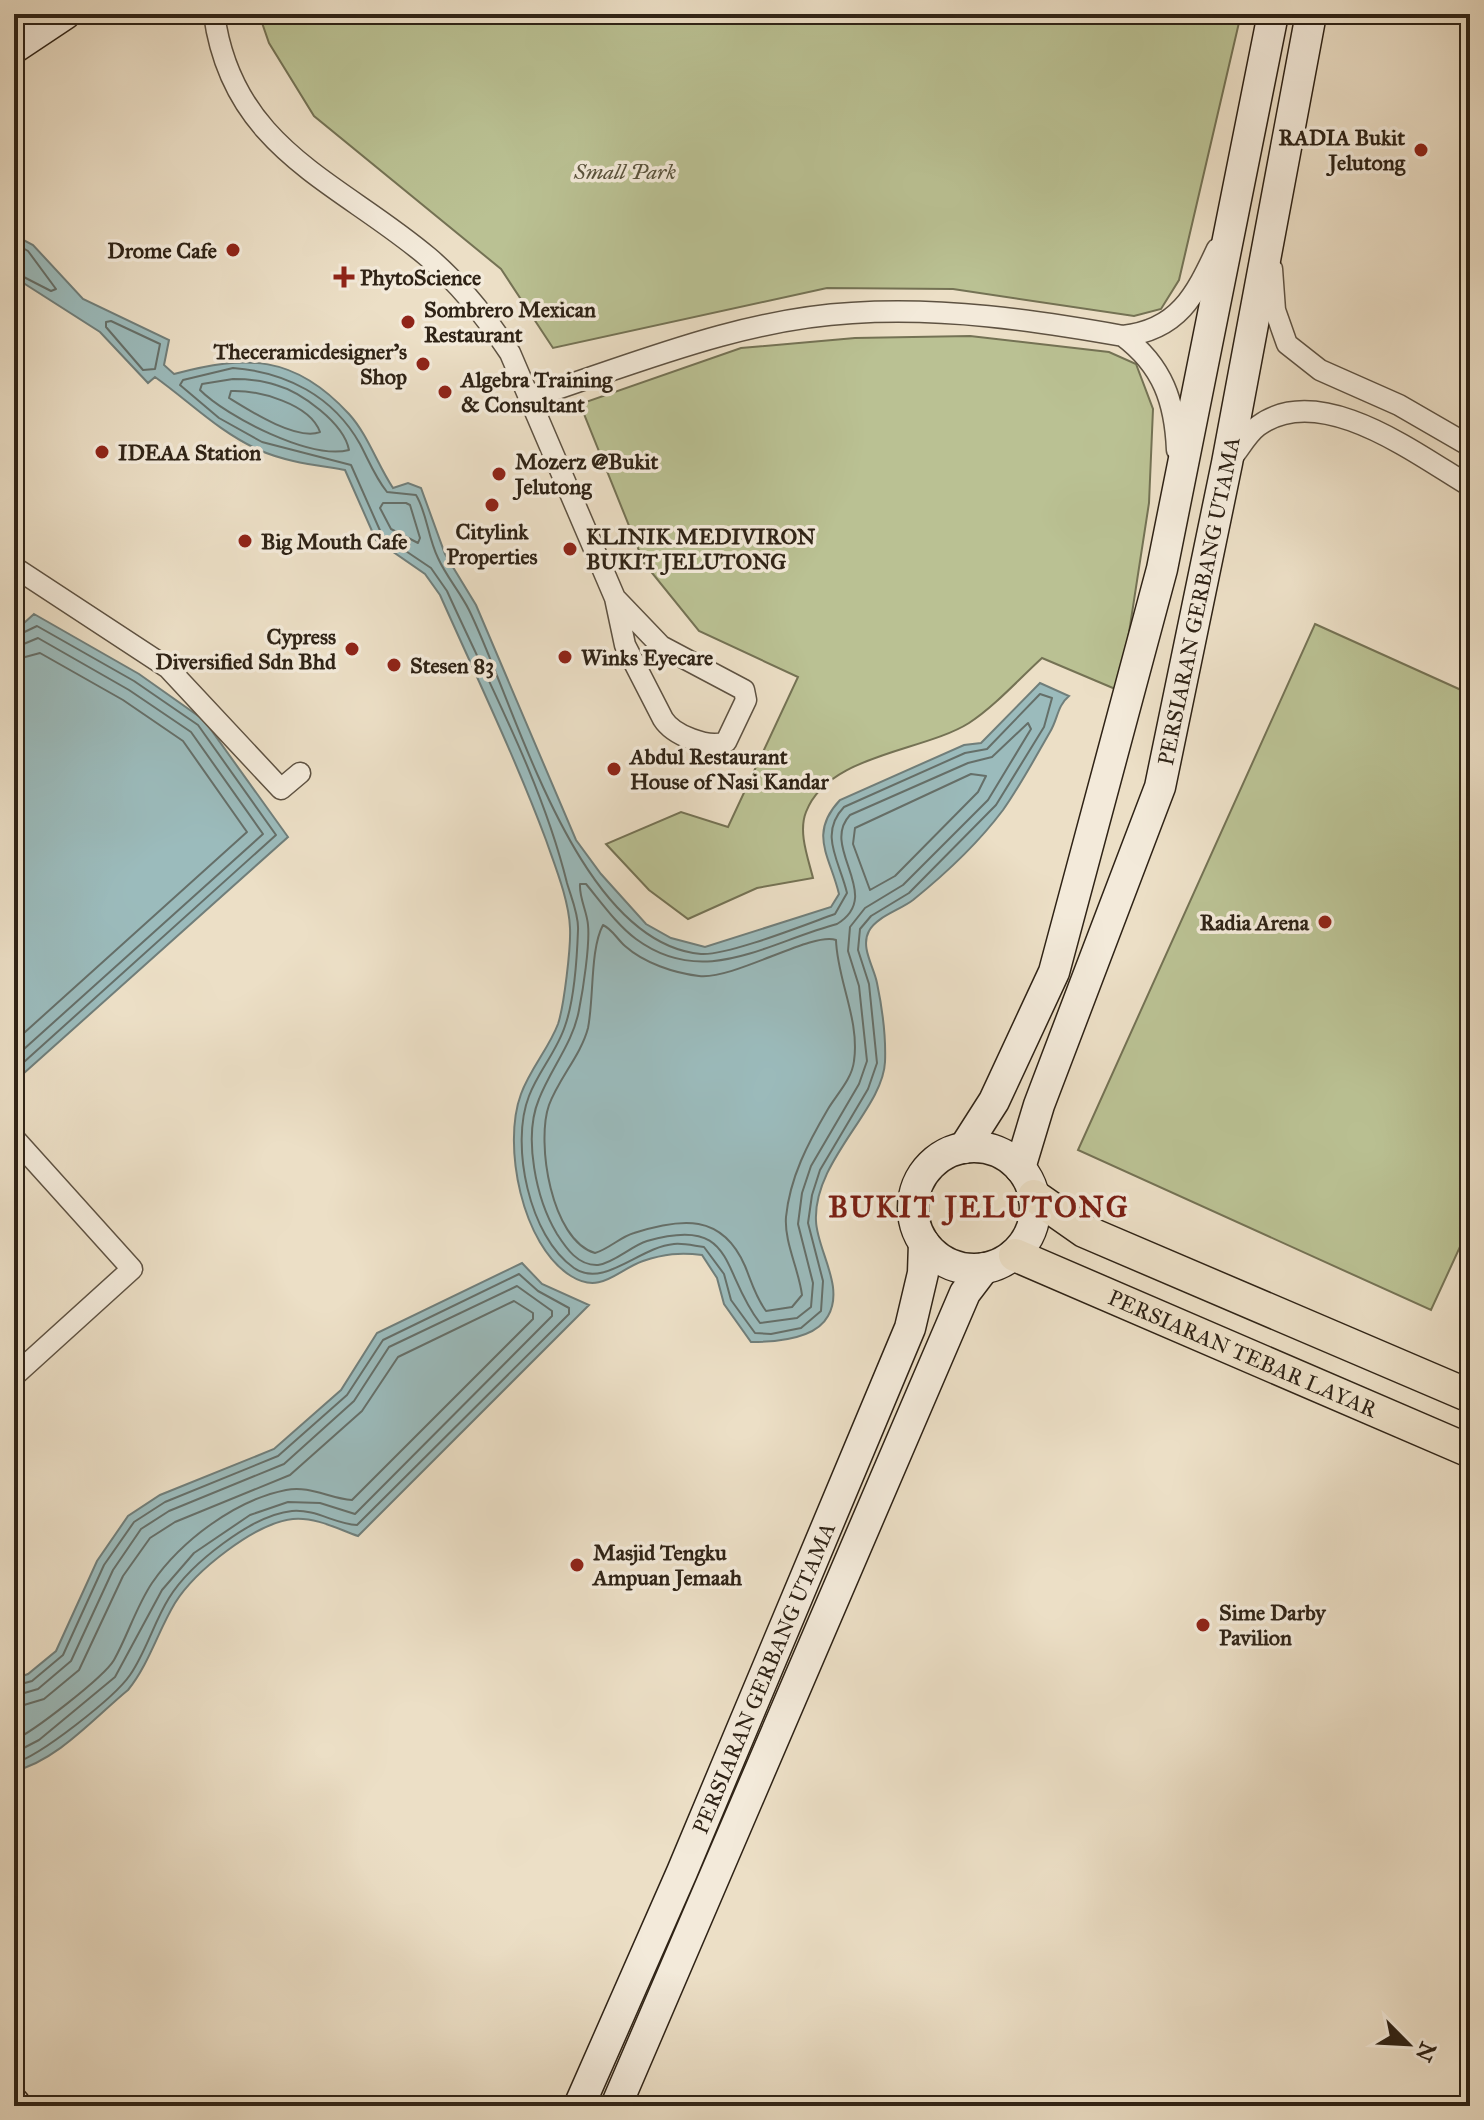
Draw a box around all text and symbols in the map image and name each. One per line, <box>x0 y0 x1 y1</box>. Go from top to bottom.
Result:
place label: RADIA Bukit Jelutong <box>1278 124 1406 177</box>
marker: RADIA Bukit Jelutong <box>1412 141 1430 159</box>
park label: Small Park <box>573 158 676 185</box>
place label: Drome Cafe <box>107 237 217 264</box>
marker: Drome Cafe <box>224 241 242 259</box>
place label: PhytoScience <box>360 264 481 291</box>
marker: PhytoScience <box>335 268 353 286</box>
place label: Sombrero Mexican Restaurant <box>424 296 596 348</box>
marker: Sombrero Mexican Restaurant <box>399 313 417 331</box>
place label: Theceramicdesigner's Shop <box>213 338 407 390</box>
marker: Theceramicdesigner's Shop <box>414 355 432 373</box>
place label: Algebra Training & Consultant <box>459 366 613 418</box>
marker: Algebra Training & Consultant <box>436 383 454 401</box>
street label: PERSIARAN GERBANG UTAMA <box>1152 434 1246 768</box>
place label: IDEAA Station <box>118 439 261 466</box>
marker: IDEAA Station <box>93 443 111 461</box>
place label: Mozerz @Bukit Jelutong <box>512 448 659 501</box>
marker: Mozerz @Bukit Jelutong <box>490 465 508 483</box>
marker: Citylink Properties <box>483 496 501 514</box>
place label: Citylink Properties <box>446 518 538 570</box>
place label: KLINIK MEDIVIRON BUKIT JELUTONG <box>586 523 816 576</box>
place label: Big Mouth Cafe <box>261 528 407 555</box>
marker: Big Mouth Cafe <box>236 532 254 550</box>
marker: KLINIK MEDIVIRON BUKIT JELUTONG <box>561 540 579 558</box>
place label: Cypress Diversified Sdn Bhd <box>155 623 337 675</box>
marker: Cypress Diversified Sdn Bhd <box>343 640 361 658</box>
place label: Winks Eyecare <box>581 644 713 671</box>
marker: Winks Eyecare <box>556 648 574 666</box>
place label: Stesen 83 <box>410 652 494 679</box>
marker: Stesen 83 <box>385 656 403 674</box>
place label: Abdul Restaurant House of Nasi Kandar <box>628 743 829 795</box>
marker: Abdul Restaurant House of Nasi Kandar <box>605 760 623 778</box>
place label: Radia Arena <box>1200 909 1310 936</box>
marker: Radia Arena <box>1316 913 1334 931</box>
district label: BUKIT JELUTONG <box>828 1189 1130 1226</box>
street label: PERSIARAN TEBAR LAYAR <box>1104 1284 1382 1424</box>
street label: PERSIARAN GERBANG UTAMA <box>687 1518 841 1838</box>
place label: Masjid Tengku Ampuan Jemaah <box>591 1539 743 1592</box>
marker: Masjid Tengku Ampuan Jemaah <box>568 1556 586 1574</box>
place label: Sime Darby Pavilion <box>1219 1599 1327 1651</box>
marker: Sime Darby Pavilion <box>1194 1616 1212 1634</box>
north arrow <box>1368 2004 1448 2084</box>
text: N <box>1410 2038 1442 2066</box>

